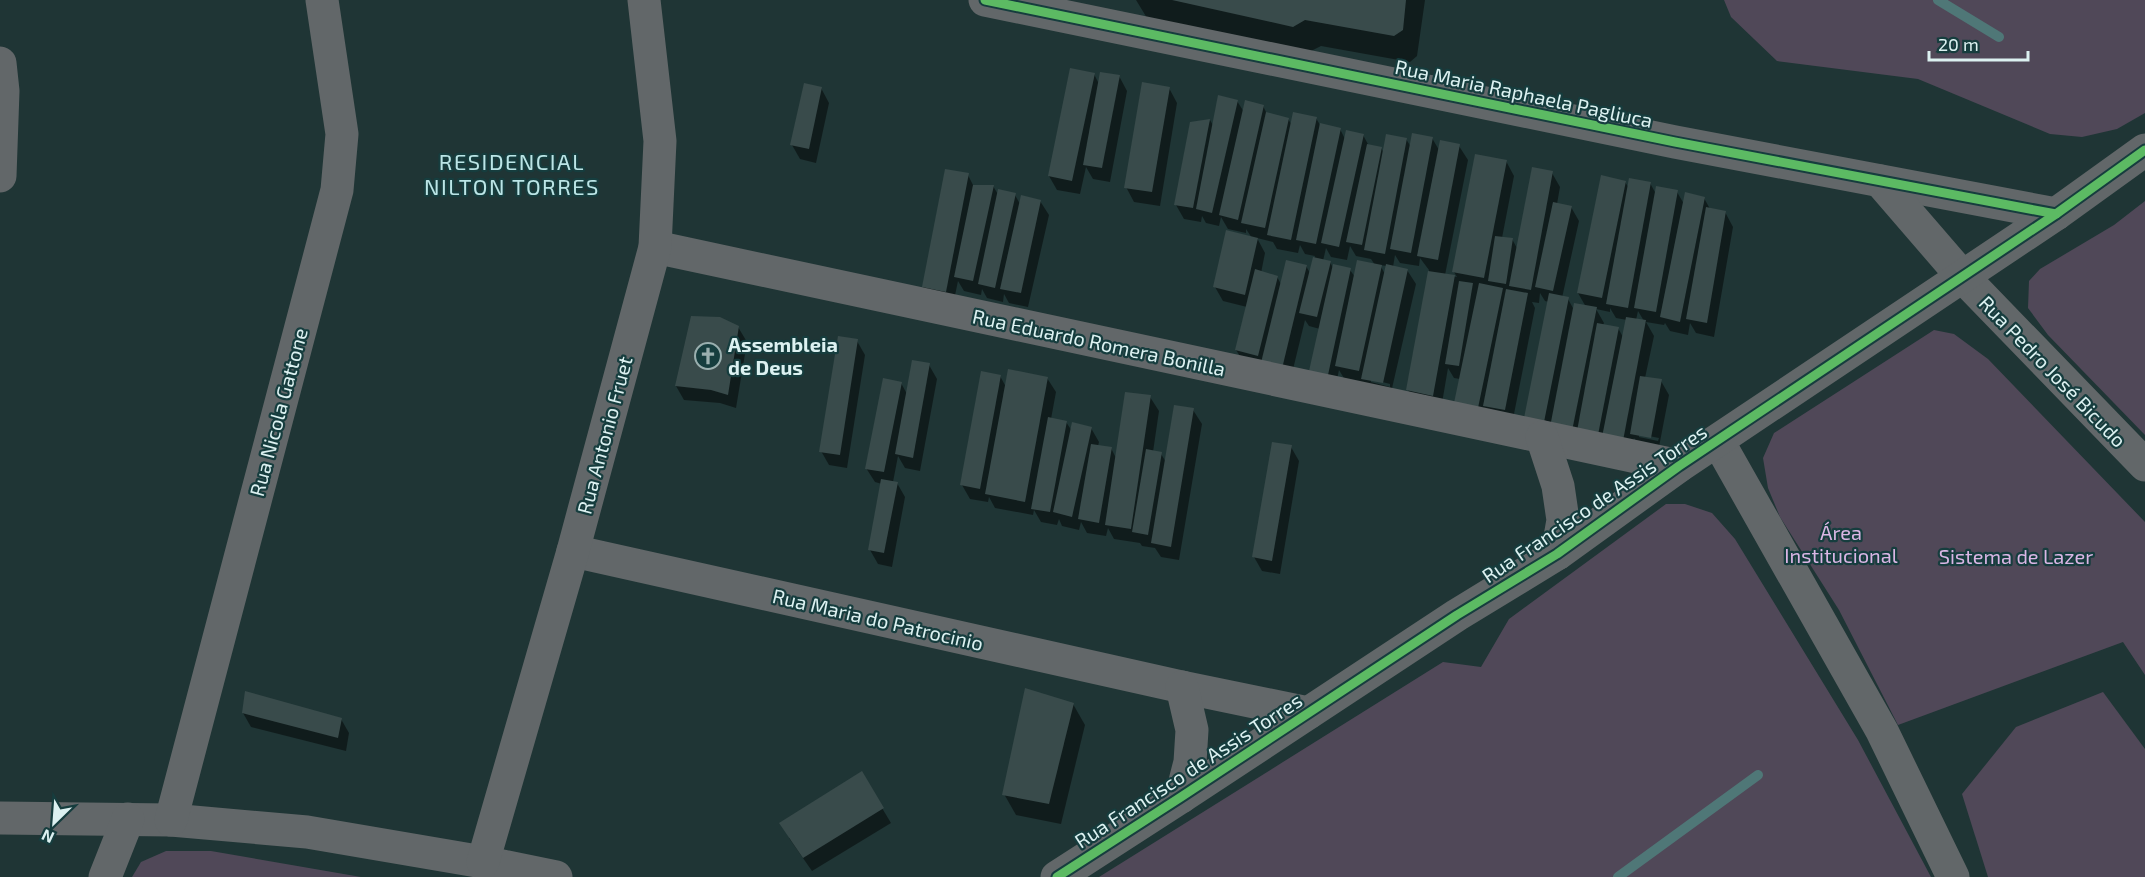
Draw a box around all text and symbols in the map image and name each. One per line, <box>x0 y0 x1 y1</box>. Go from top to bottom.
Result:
scale bar <box>1929 24 2028 62</box>
text: 20 m <box>1938 33 1979 55</box>
street label: Rua Maria Raphaela Pagliuca <box>1393 54 1655 132</box>
district label: RESIDENCIAL NILTON TORRES <box>424 148 600 199</box>
street label: Rua Pedro José Bicudo <box>1975 290 2131 452</box>
street label: Rua Eduardo Romera Bonilla <box>970 303 1228 381</box>
street label: Rua Nicola Gattone <box>244 325 312 499</box>
place label: Assembleia de Deus <box>728 332 838 379</box>
church icon: Assembleia de Deus <box>693 341 723 371</box>
street label: Rua Antonio Fruet <box>571 353 637 517</box>
street label: Rua Francisco de Assis Torres <box>1477 419 1711 587</box>
park label: Área Institucional <box>1784 520 1898 567</box>
park label: Sistema de Lazer <box>1939 544 2093 568</box>
street label: Rua Maria do Patrocinio <box>770 583 986 655</box>
street label: Rua Francisco de Assis Torres <box>1070 687 1306 853</box>
north arrow <box>24 793 84 853</box>
text: N <box>38 826 57 848</box>

